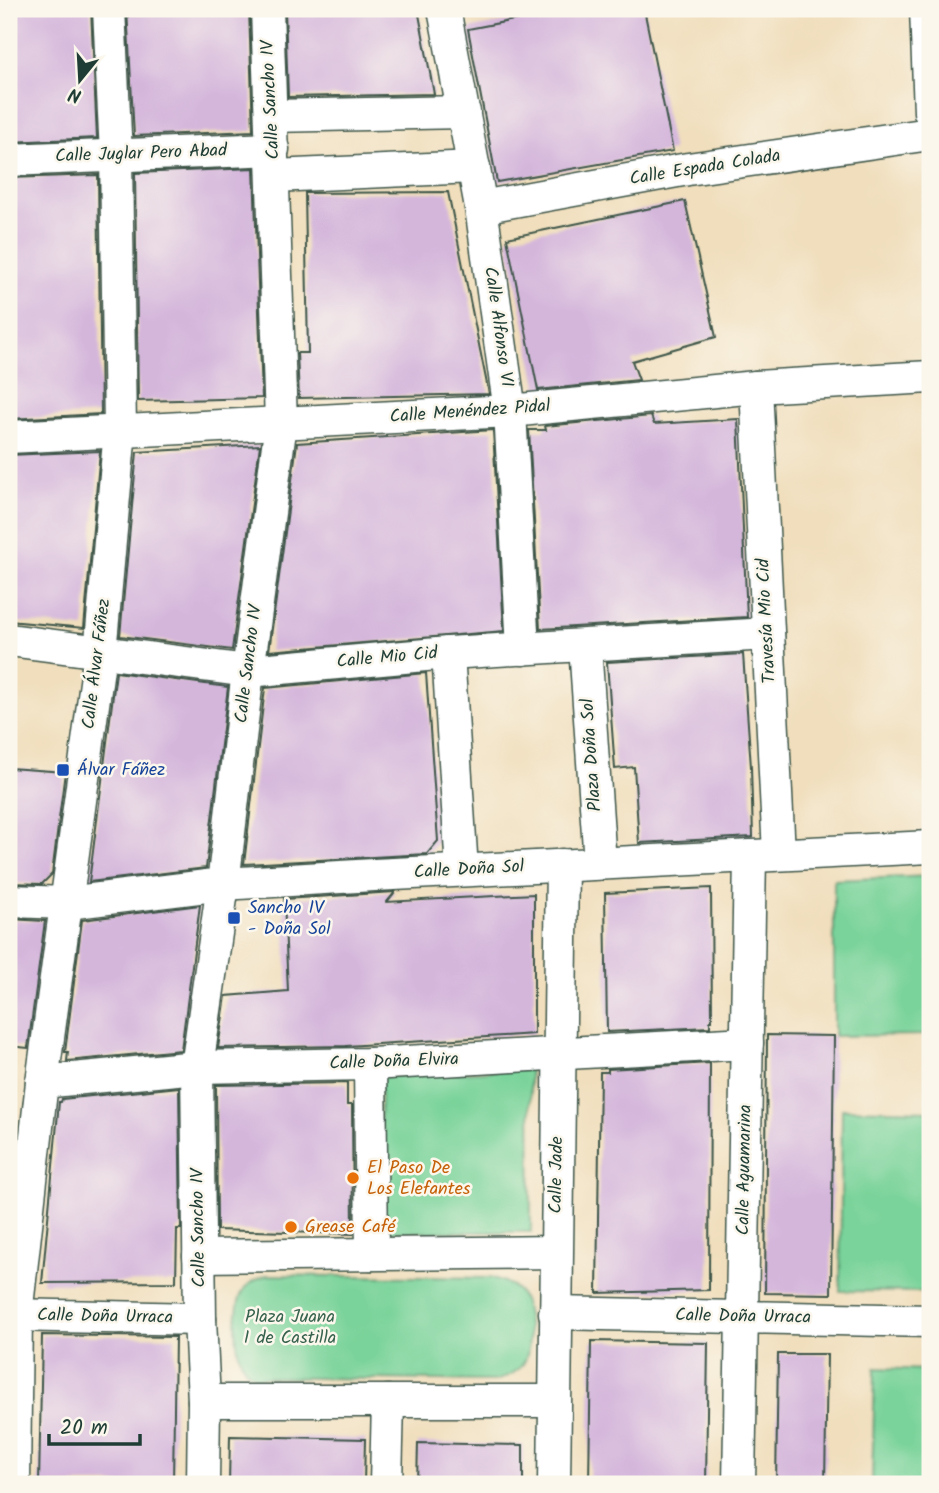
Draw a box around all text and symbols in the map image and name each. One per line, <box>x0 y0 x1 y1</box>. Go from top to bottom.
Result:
street label: Calle Sancho IV <box>253 38 289 160</box>
north arrow <box>46 46 116 116</box>
text: N <box>65 78 86 110</box>
street label: Calle Juglar Pero Abad <box>55 136 228 171</box>
street label: Calle Espada Colada <box>627 142 783 194</box>
street label: Calle Alfonso VI <box>475 265 521 389</box>
street label: Calle Menéndez Pidal <box>389 392 552 432</box>
street label: Travesía Mio Cid <box>749 557 785 684</box>
street label: Calle Álvar Fáñez <box>75 597 119 731</box>
street label: Calle Sancho IV <box>227 602 271 725</box>
street label: Calle Mio Cid <box>335 639 440 677</box>
street label: Plaza Doña Sol <box>574 697 610 813</box>
place label: Álvar Fáñez <box>77 756 165 785</box>
marker: Álvar Fáñez <box>55 762 71 778</box>
street label: Calle Doña Sol <box>413 853 526 887</box>
place label: Sancho IV - Doña Sol <box>248 894 331 944</box>
marker: Sancho IV - Doña Sol <box>226 910 242 926</box>
street label: Calle Doña Elvira <box>329 1045 459 1079</box>
street label: Calle Aguamarina <box>729 1104 761 1236</box>
street label: Calle Jade <box>542 1136 572 1214</box>
place label: El Paso De Los Elefantes <box>367 1154 471 1204</box>
street label: Calle Sancho IV <box>183 1167 215 1288</box>
marker: El Paso De Los Elefantes <box>345 1170 361 1186</box>
place label: Grease Café <box>305 1213 396 1242</box>
marker: Grease Café <box>283 1219 299 1235</box>
street label: Calle Doña Urraca <box>37 1301 173 1333</box>
street label: Calle Doña Urraca <box>675 1301 811 1333</box>
park label: Plaza Juana I de Castilla <box>244 1303 336 1353</box>
scale bar <box>49 1402 140 1446</box>
text: 20 m <box>60 1412 108 1445</box>

